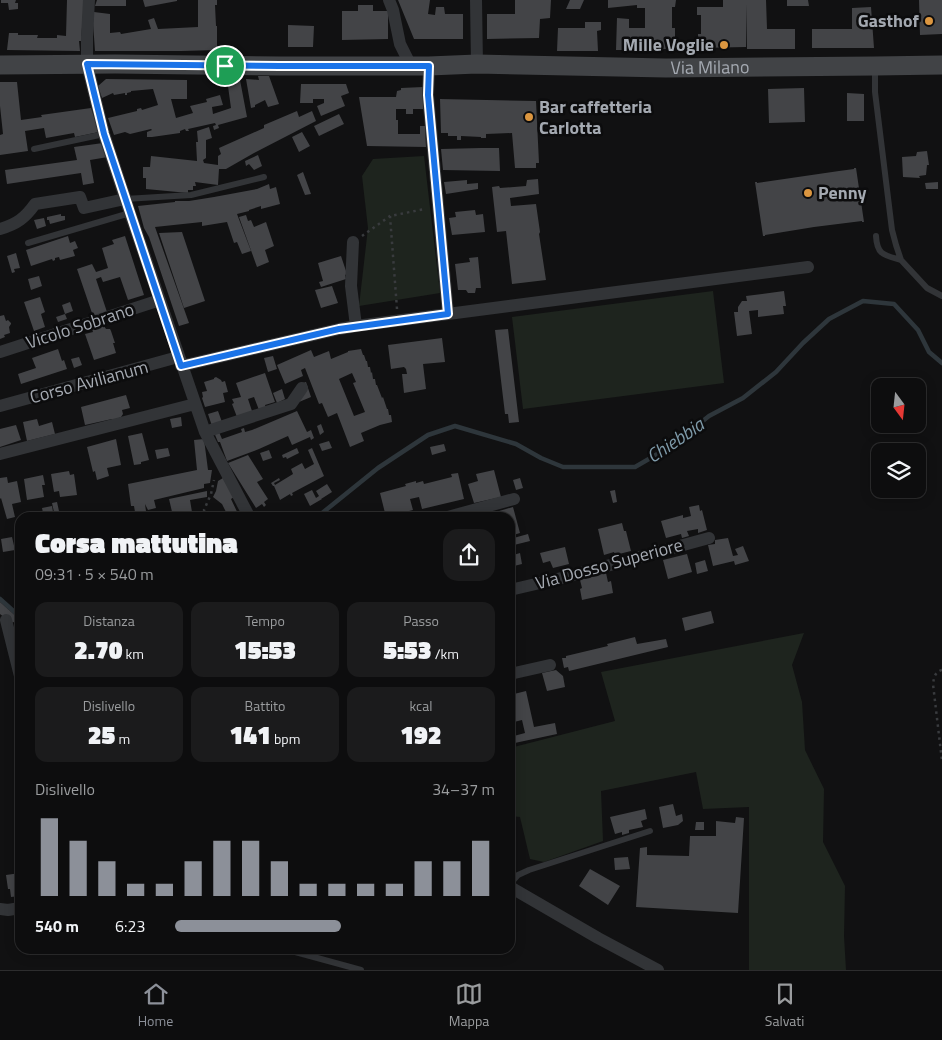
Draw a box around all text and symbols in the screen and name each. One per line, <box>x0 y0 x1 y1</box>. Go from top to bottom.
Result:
place label: Gasthof <box>858 7 920 34</box>
marker: Gasthof <box>923 15 935 27</box>
place label: Mille Voglie <box>623 31 714 58</box>
marker: Mille Voglie <box>718 39 730 51</box>
pin <box>204 45 246 87</box>
icon: arrive <box>211 52 239 80</box>
street label: Via Milano <box>670 53 749 81</box>
place label: Bar caffetteria Carlotta <box>539 93 652 141</box>
marker: Bar caffetteria Carlotta <box>523 111 535 123</box>
place label: Penny <box>818 179 867 206</box>
marker: Penny <box>802 187 814 199</box>
street label: Vicolo Sobrano <box>22 295 137 356</box>
street label: Corso Avilianum <box>27 353 151 410</box>
north arrow <box>871 378 926 432</box>
map controls <box>871 378 926 498</box>
water label: Chiebbia <box>640 409 711 470</box>
button: layers <box>871 443 926 498</box>
text: Corsa mattutina <box>35 521 238 564</box>
button: share <box>443 529 495 581</box>
street label: Via Dosso Superiore <box>532 531 685 596</box>
text: 09:31 · 5 × 540 m <box>35 562 154 586</box>
text: Distanza <box>83 610 135 631</box>
text: Tempo <box>245 610 285 631</box>
text: Passo <box>403 610 439 631</box>
text: 2.70 <box>74 631 122 669</box>
text: 15:53 <box>234 631 296 669</box>
text: 5:53 <box>383 631 432 669</box>
text: km <box>122 643 144 664</box>
text: /km <box>432 643 459 664</box>
text: Dislivello <box>83 695 135 716</box>
text: Battito <box>245 695 285 716</box>
text: kcal <box>410 695 432 716</box>
text: 25 <box>88 716 115 754</box>
text: 141 <box>230 716 271 754</box>
text: 192 <box>400 716 442 754</box>
text: m <box>115 728 130 749</box>
text: bpm <box>271 728 300 749</box>
text: Dislivello <box>35 777 95 801</box>
text: 34–37 m <box>432 777 495 801</box>
text: 540 m <box>35 914 79 938</box>
text: 6:23 <box>115 914 145 938</box>
tab: Home <box>138 980 173 1031</box>
tab: Mappa <box>449 980 489 1031</box>
tab: Salvati <box>765 980 804 1031</box>

